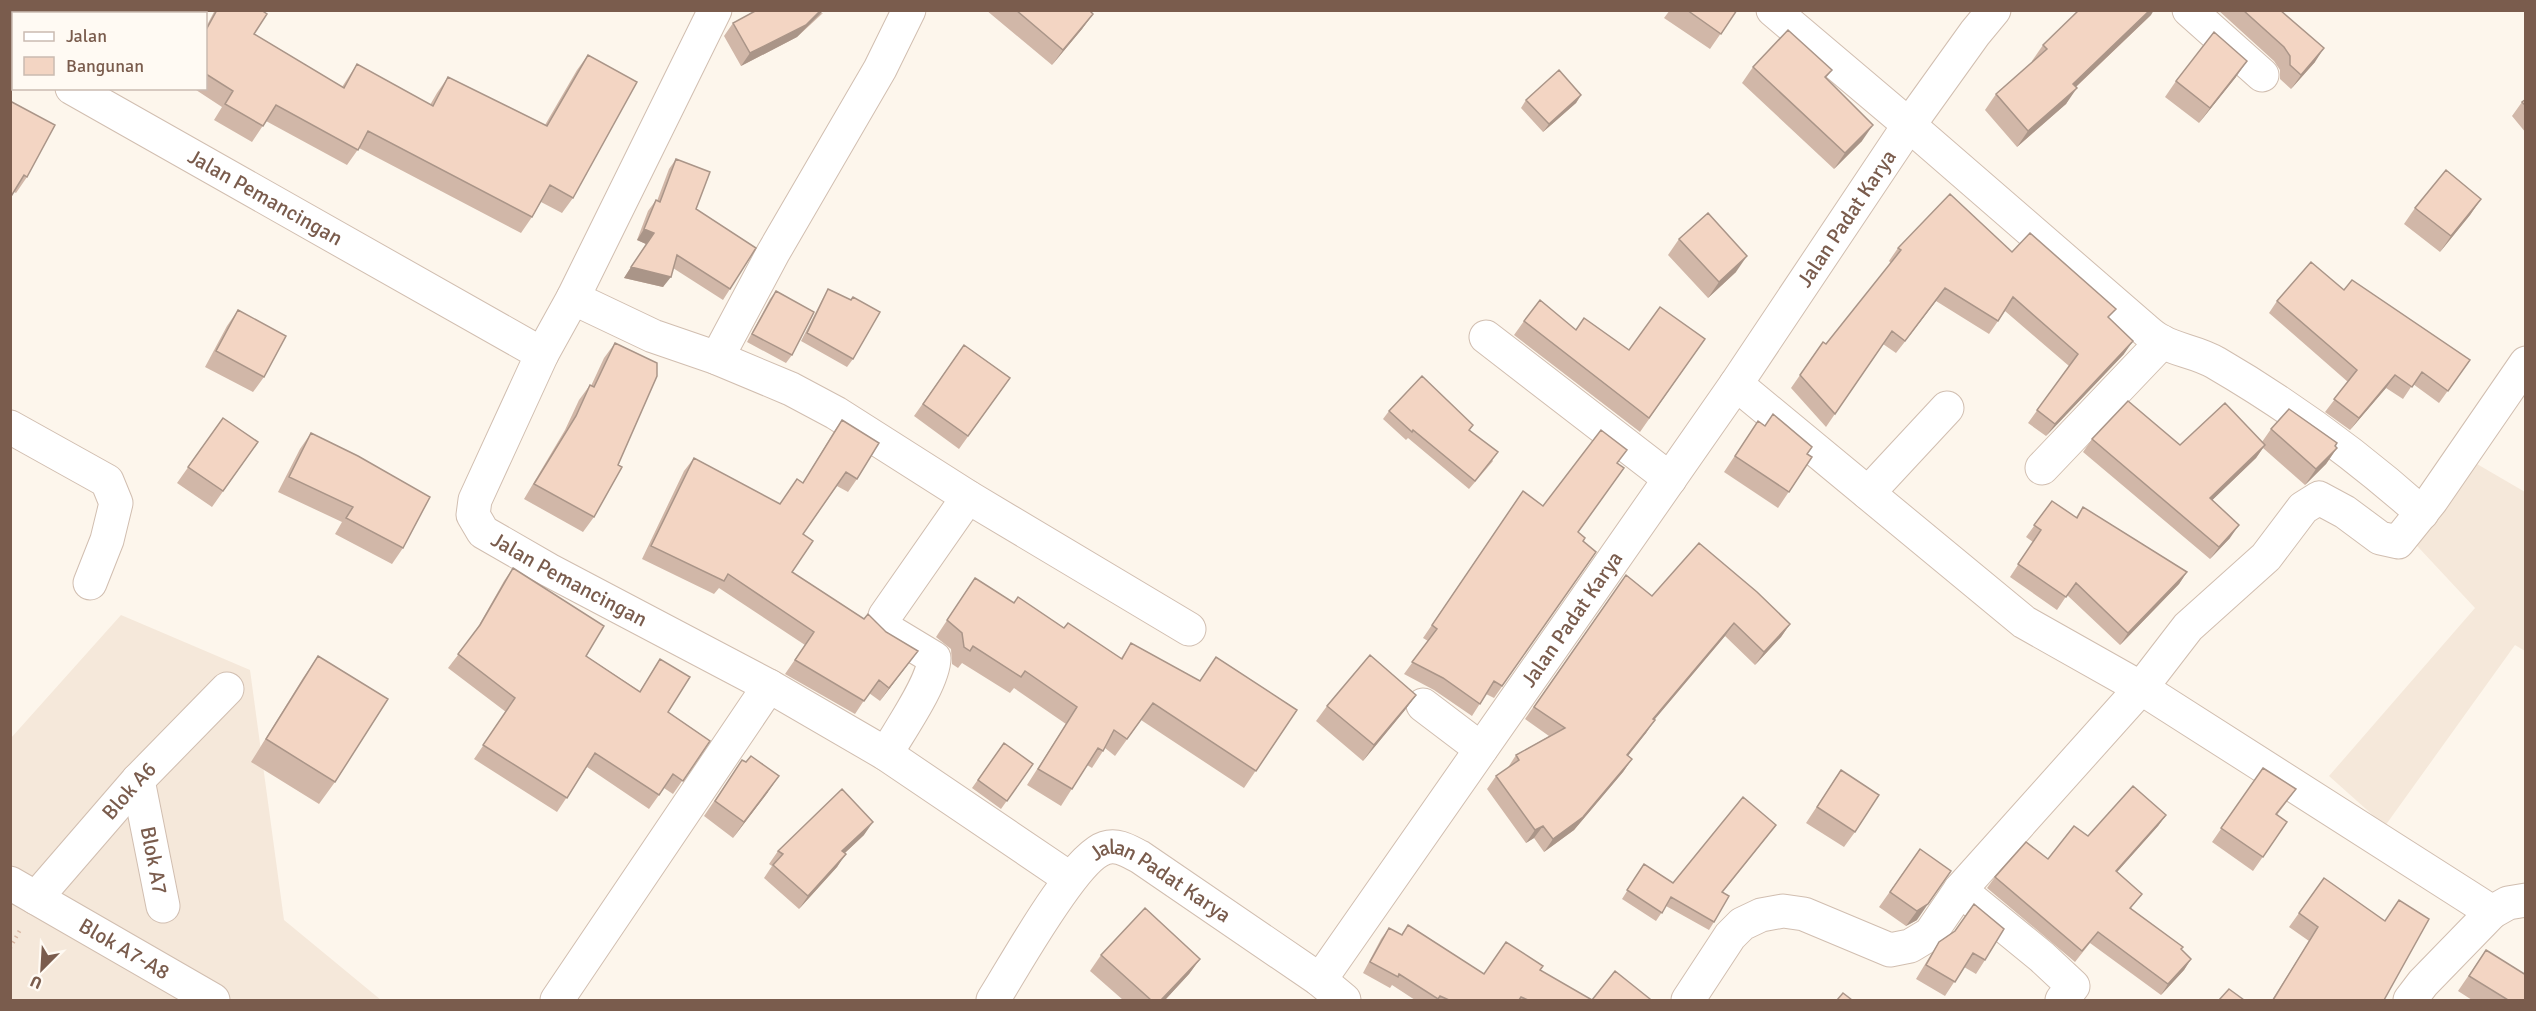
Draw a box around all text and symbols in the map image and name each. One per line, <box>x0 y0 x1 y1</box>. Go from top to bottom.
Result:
legend <box>12 12 207 90</box>
text: Jalan <box>66 25 107 47</box>
text: Bangunan <box>66 55 144 77</box>
street label: Jalan Pemancingan <box>183 143 347 251</box>
street label: Jalan Padat Karya <box>1791 145 1902 292</box>
street label: Jalan Pemancingan <box>487 527 652 632</box>
street label: Jalan Padat Karya <box>1515 546 1628 692</box>
street label: Blok A6 <box>96 756 162 825</box>
street label: Blok A7 <box>134 824 173 897</box>
street label: Jalan Padat Karya <box>1084 834 1236 928</box>
street label: Blok A7-A8 <box>74 913 174 985</box>
north arrow <box>12 939 72 999</box>
text: U <box>27 970 45 993</box>

